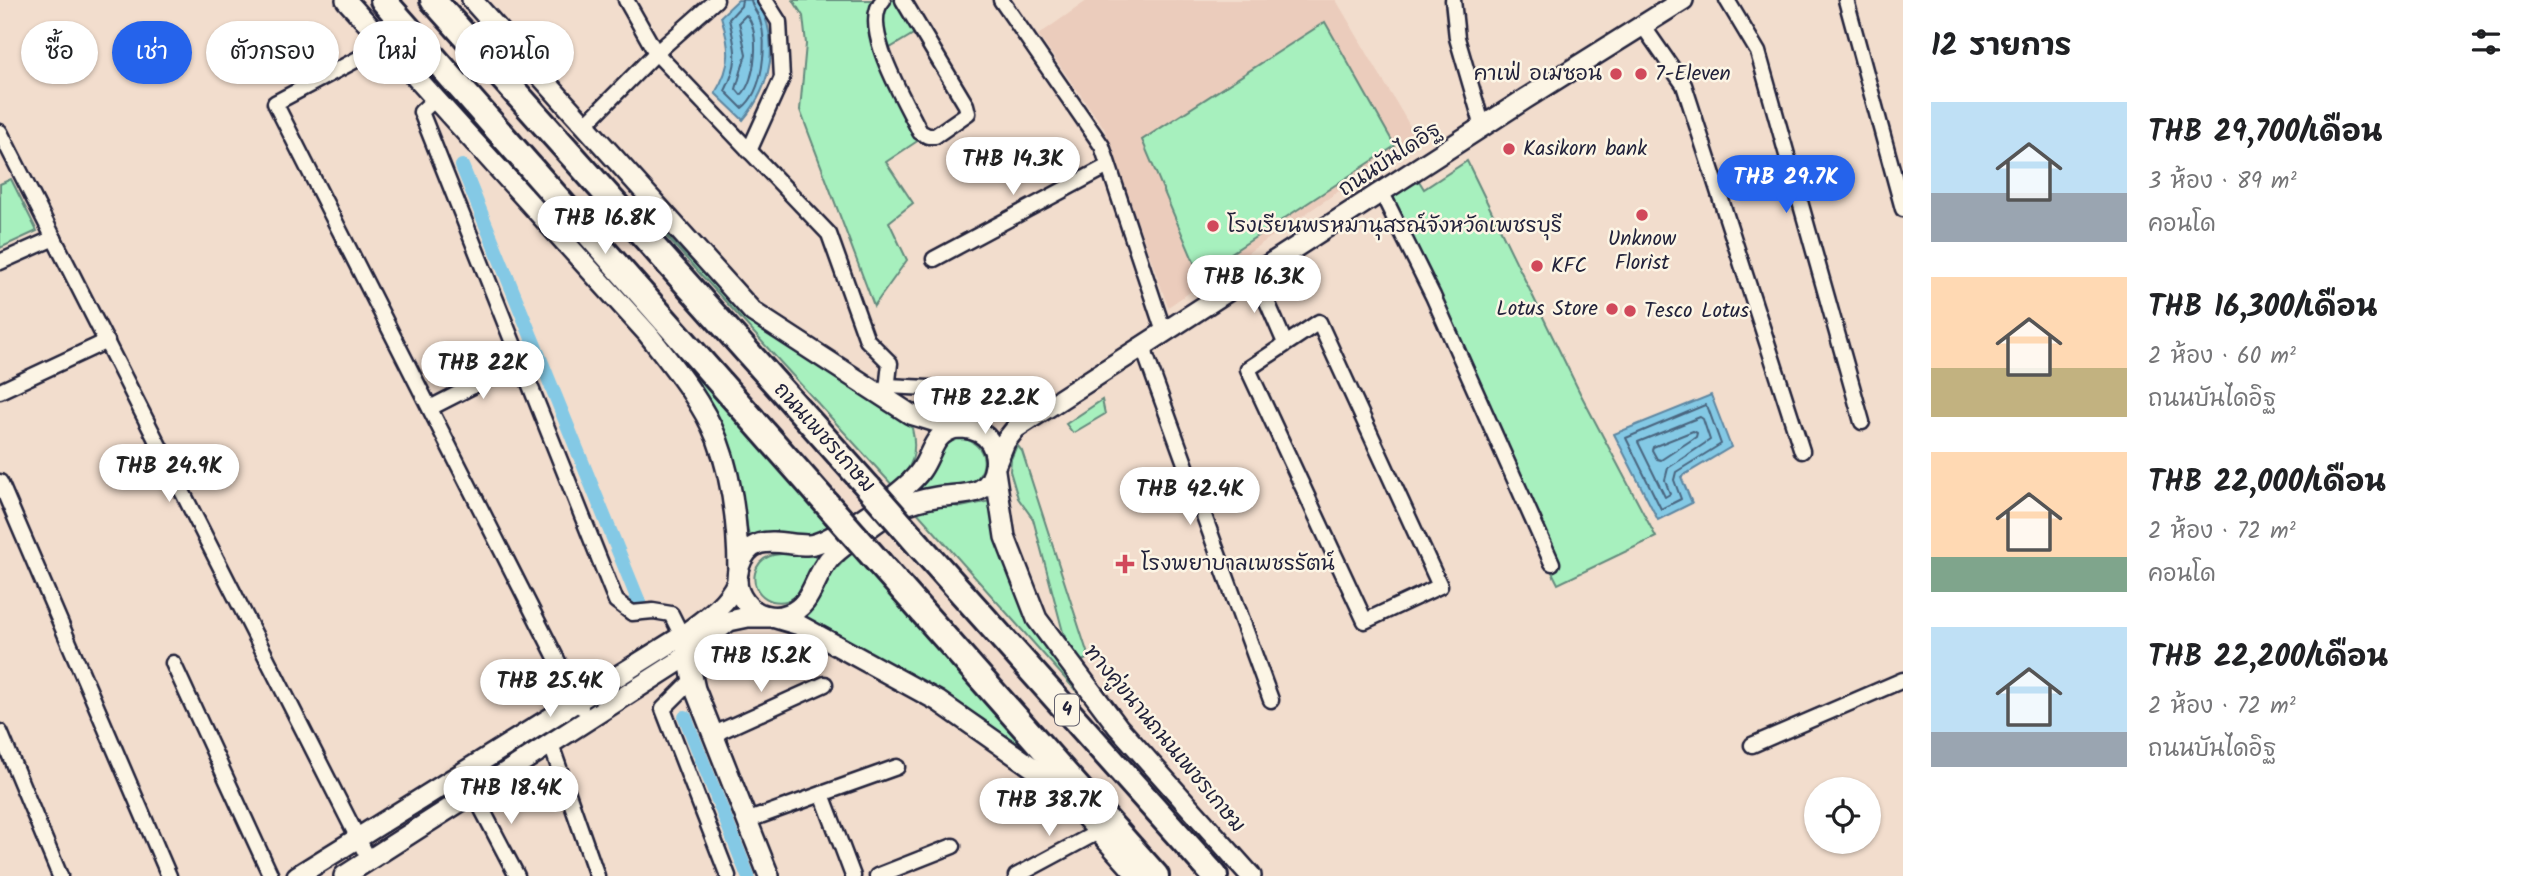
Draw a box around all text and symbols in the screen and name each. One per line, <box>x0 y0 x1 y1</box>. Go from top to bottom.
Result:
chip: ซื้อ <box>21 21 98 84</box>
chip: เช่า <box>112 21 192 84</box>
chip: ตัวกรอง <box>206 21 339 84</box>
chip: ใหม่ <box>353 21 441 84</box>
chip: คอนโด <box>455 21 574 84</box>
text: 12 รายการ <box>1931 23 2072 71</box>
icon: filters <box>2467 23 2505 61</box>
place label: คาเฟ่ อเมซอน <box>1474 58 1602 91</box>
place label: 7-Eleven <box>1655 58 1731 91</box>
marker: คาเฟ่ อเมซอน <box>1608 66 1624 82</box>
marker: 7-Eleven <box>1633 66 1649 82</box>
text: THB 29,700/เดือน <box>2148 109 2383 157</box>
street label: ถนนบันไดอิฐ <box>1332 114 1448 206</box>
icon: home <box>1987 130 2071 214</box>
place label: Kasikorn bank <box>1523 133 1647 166</box>
pin: THB 14.3K <box>933 138 1093 197</box>
marker: Kasikorn bank <box>1501 141 1517 157</box>
text: THB 14.3K <box>962 142 1064 178</box>
pin: THB 29.7K <box>1706 156 1866 215</box>
text: THB 29.7K <box>1733 160 1839 196</box>
text: 3 ห้อง · 89 m² <box>2148 164 2296 200</box>
pin: THB 16.8K <box>525 196 685 256</box>
text: THB 16.8K <box>554 201 656 237</box>
marker: Unknow Florist <box>1634 207 1650 223</box>
text: คอนโด <box>2148 207 2216 243</box>
place label: โรงเรียนพรหมานุสรณ์จังหวัดเพชรบุรี <box>1227 210 1562 243</box>
marker: โรงเรียนพรหมานุสรณ์จังหวัดเพชรบุรี <box>1205 218 1221 234</box>
place label: Unknow Florist <box>1608 223 1677 280</box>
place label: KFC <box>1551 250 1587 283</box>
pin: THB 16.3K <box>1174 256 1334 315</box>
marker: KFC <box>1529 258 1545 274</box>
text: THB 16.3K <box>1203 260 1305 296</box>
text: THB 16,300/เดือน <box>2148 284 2377 332</box>
place label: Lotus Store <box>1496 293 1599 326</box>
place label: Tesco Lotus <box>1644 295 1749 328</box>
marker: Lotus Store <box>1604 301 1620 317</box>
marker: Tesco Lotus <box>1622 303 1638 319</box>
icon: home <box>1987 305 2071 389</box>
text: 2 ห้อง · 60 m² <box>2148 339 2296 375</box>
pin: THB 22K <box>418 342 548 401</box>
text: THB 22K <box>437 346 529 382</box>
street label: ถนนเพชรเกษม <box>765 375 883 501</box>
pin: THB 22.2K <box>905 376 1065 436</box>
text: THB 22.2K <box>930 381 1040 417</box>
text: ถนนบันไดอิฐ <box>2148 382 2276 418</box>
pin: THB 24.9K <box>89 444 249 504</box>
text: THB 24.9K <box>115 449 223 485</box>
text: THB 22,000/เดือน <box>2148 459 2386 507</box>
pin: THB 42.4K <box>1110 468 1270 527</box>
text: THB 42.4K <box>1136 472 1244 508</box>
icon: home <box>1987 480 2071 564</box>
text: 2 ห้อง · 72 m² <box>2148 514 2296 550</box>
place label: โรงพยาบาลเพชรรัตน์ <box>1141 548 1335 581</box>
marker: โรงพยาบาลเพชรรัตน์ <box>1115 554 1135 574</box>
text: คอนโด <box>2148 557 2216 593</box>
pin: THB 15.2K <box>681 634 841 694</box>
text: THB 22,200/เดือน <box>2148 634 2388 682</box>
street label: ทางคู่ขนานถนนเพชรเกษม <box>1075 637 1253 841</box>
text: THB 15.2K <box>710 639 812 675</box>
icon: home <box>1987 655 2071 739</box>
pin: THB 25.4K <box>470 660 630 719</box>
text: THB 25.4K <box>496 664 604 700</box>
text: 2 ห้อง · 72 m² <box>2148 689 2296 725</box>
road number: 4 <box>1055 694 1079 726</box>
text: ถนนบันไดอิฐ <box>2148 732 2276 768</box>
pin: THB 18.4K <box>431 766 591 826</box>
text: THB 18.4K <box>459 771 563 807</box>
map controls <box>1804 777 1881 854</box>
button: locate <box>1804 777 1881 854</box>
pin: THB 38.7K <box>969 778 1129 838</box>
text: THB 38.7K <box>996 783 1103 819</box>

